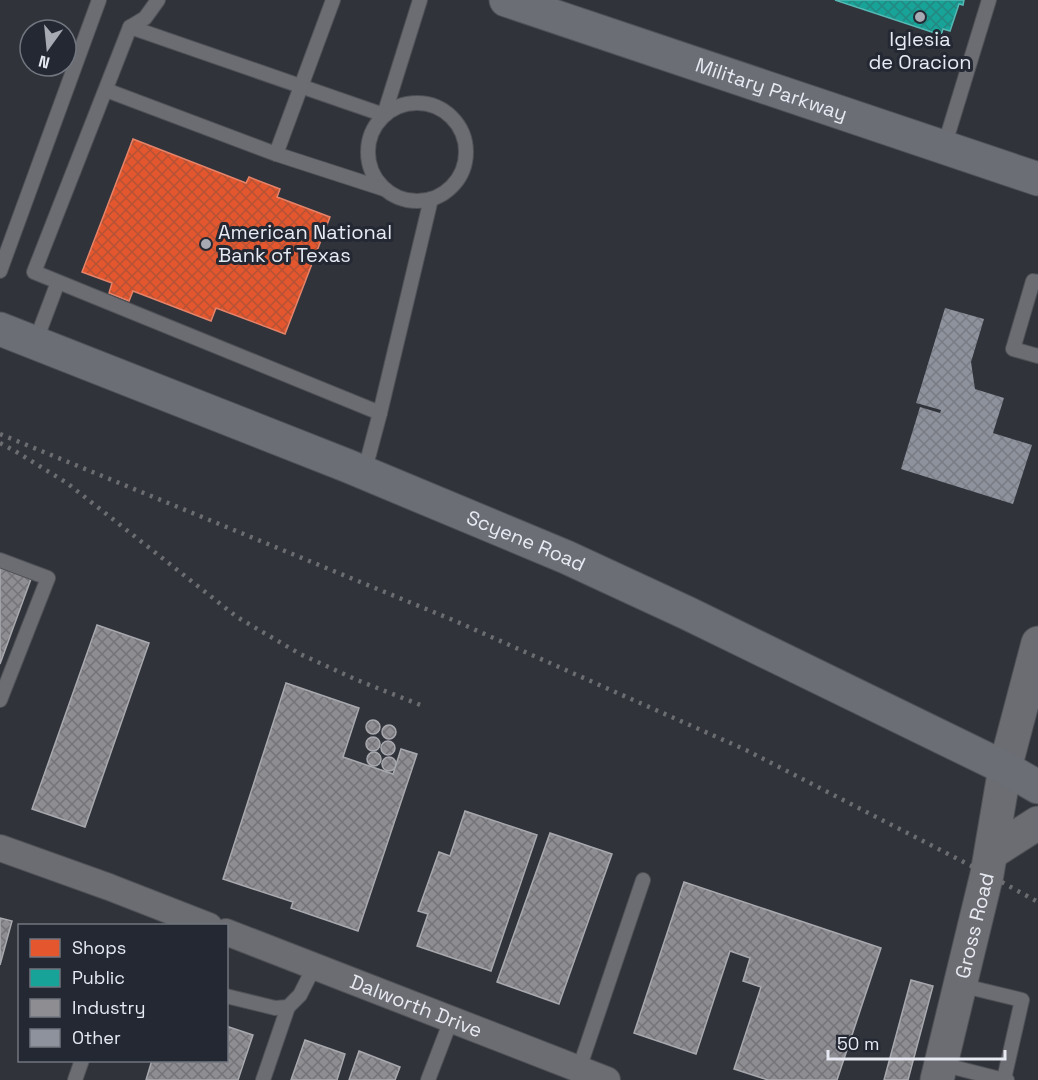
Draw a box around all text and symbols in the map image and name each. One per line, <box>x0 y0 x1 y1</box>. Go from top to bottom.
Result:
marker: Iglesia de Oracion <box>913 10 927 24</box>
north arrow <box>18 18 78 78</box>
place label: Iglesia de Oracion <box>868 26 972 75</box>
text: N <box>36 50 52 74</box>
street label: Military Parkway <box>692 52 851 127</box>
place label: American National Bank of Texas <box>218 219 392 268</box>
marker: American National Bank of Texas <box>199 237 213 251</box>
street label: Scyene Road <box>463 504 590 577</box>
street label: Gross Road <box>949 870 1000 981</box>
legend <box>18 924 228 1062</box>
text: Shops <box>72 936 126 959</box>
text: Public <box>72 966 125 989</box>
street label: Dalworth Drive <box>346 968 486 1043</box>
text: Industry <box>72 996 145 1019</box>
scale bar <box>828 1023 1005 1061</box>
text: Other <box>72 1026 121 1049</box>
text: 50 m <box>837 1032 879 1055</box>

